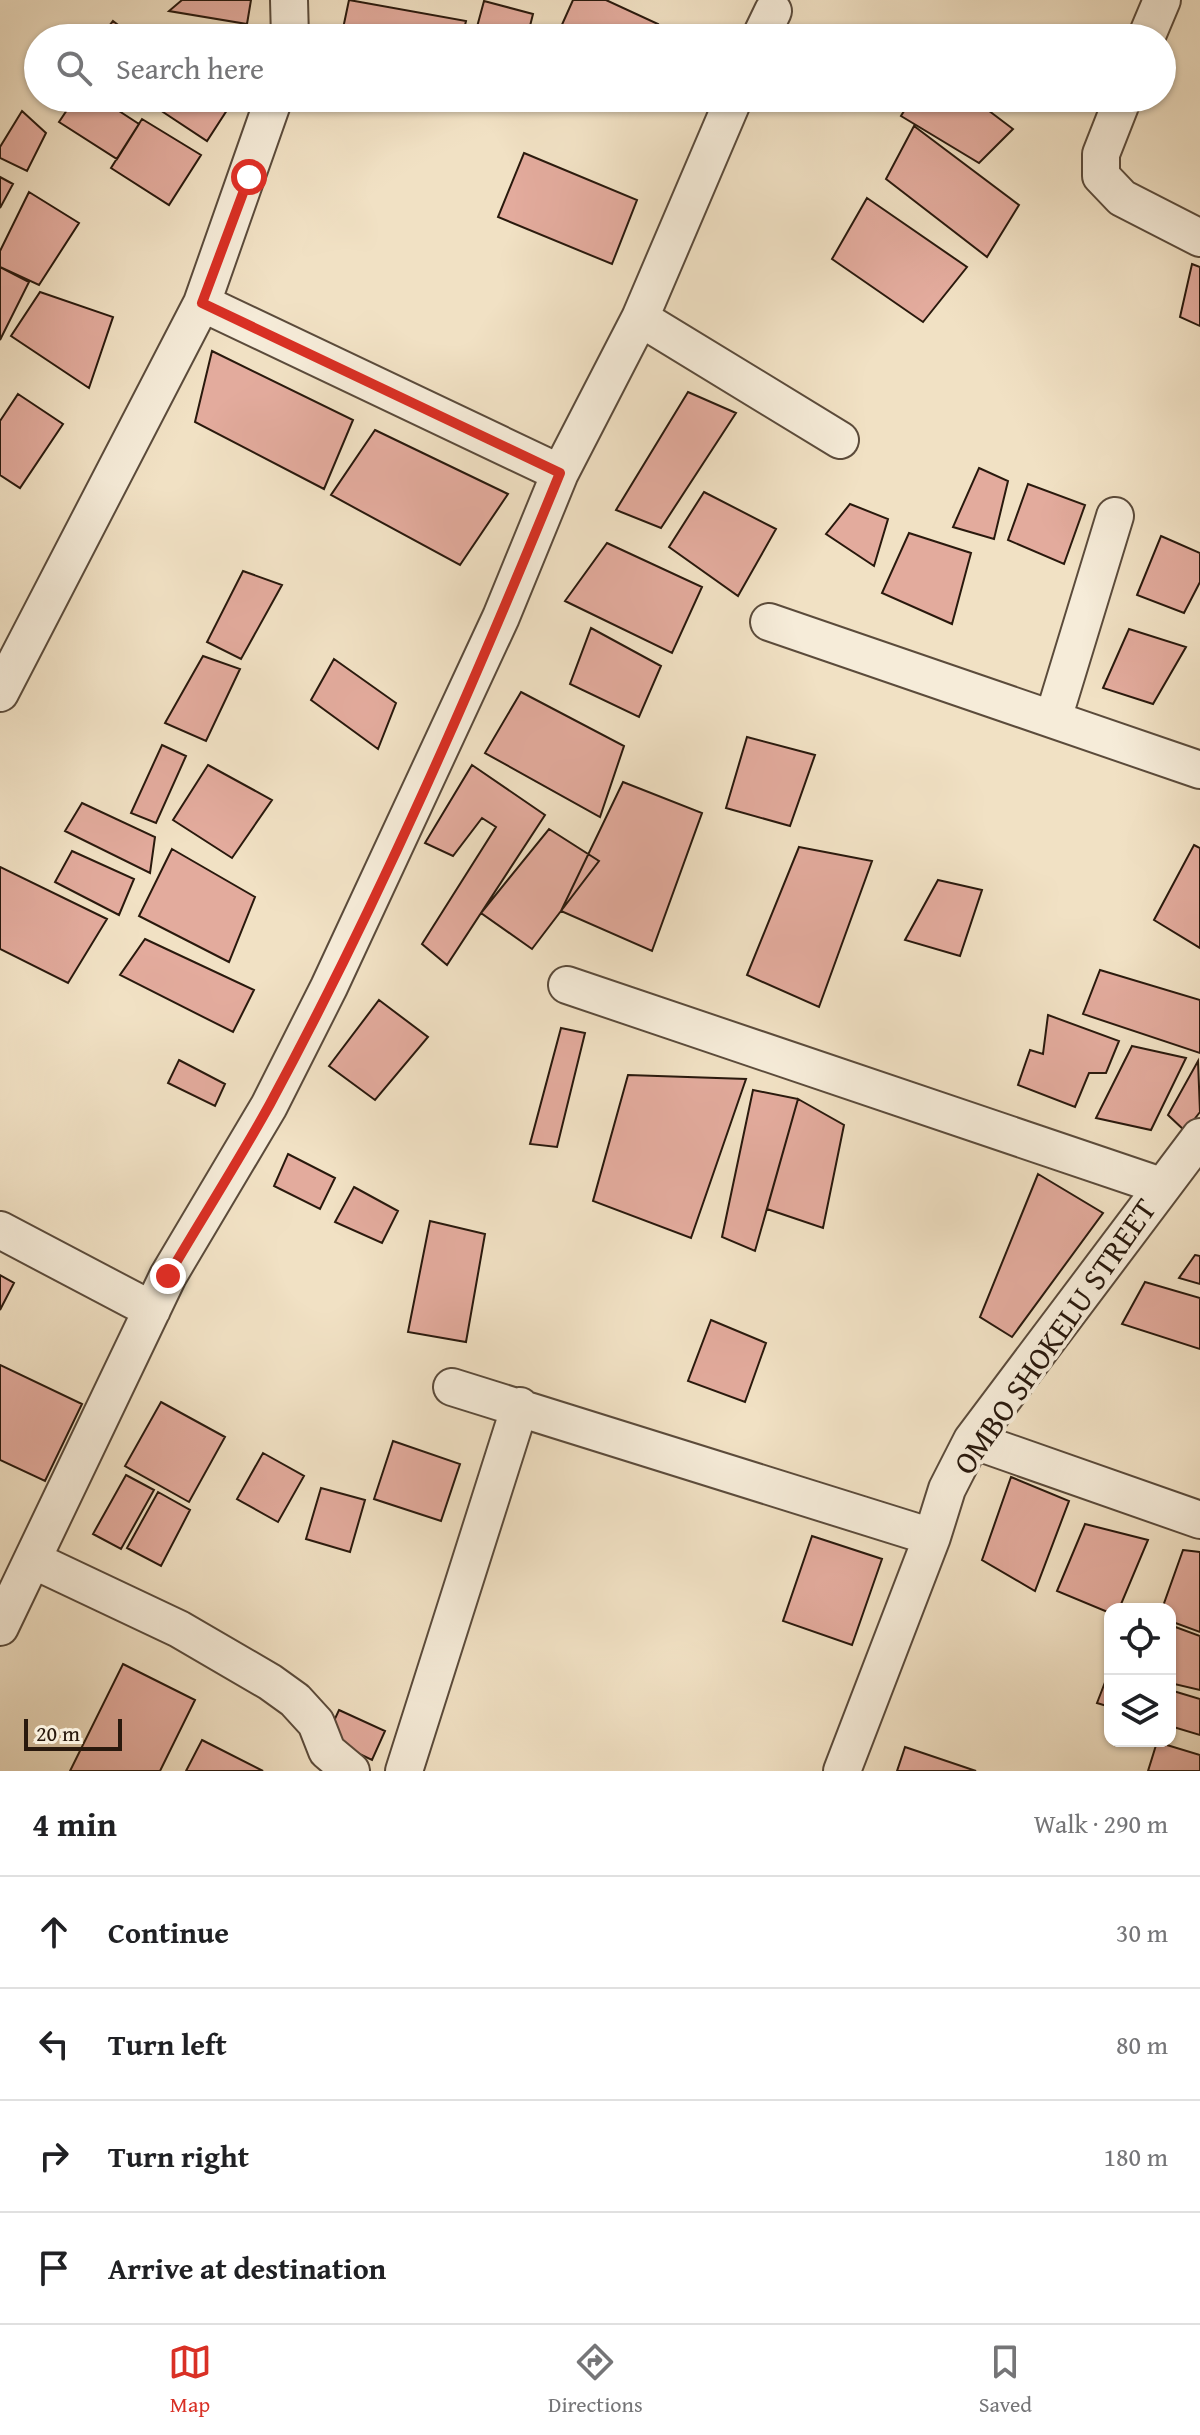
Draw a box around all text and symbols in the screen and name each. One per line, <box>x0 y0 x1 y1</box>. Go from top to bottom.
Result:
search box <box>24 24 1176 112</box>
icon: search <box>52 46 96 90</box>
text: Search here <box>116 46 264 90</box>
route start <box>231 159 267 195</box>
street label: OMBO SHOKELU STREET <box>941 1188 1167 1484</box>
route end <box>150 1258 186 1294</box>
map controls <box>1104 1603 1176 1747</box>
button: locate <box>1104 1603 1176 1675</box>
button: layers <box>1104 1675 1176 1747</box>
scale bar <box>24 1715 122 1751</box>
text: 20 m <box>36 1717 80 1749</box>
text: 4 min <box>32 1799 117 1848</box>
text: Walk · 290 m <box>1034 1804 1168 1843</box>
icon: ahead <box>32 1910 76 1954</box>
text: Continue <box>108 1910 229 1954</box>
text: 30 m <box>1116 1913 1168 1952</box>
icon: left <box>32 2022 76 2066</box>
text: Turn left <box>108 2022 227 2066</box>
text: 80 m <box>1116 2025 1168 2064</box>
icon: right <box>32 2134 76 2178</box>
text: Turn right <box>108 2134 249 2178</box>
text: 180 m <box>1103 2137 1168 2176</box>
icon: arrive <box>32 2246 76 2290</box>
text: Arrive at destination <box>108 2246 386 2290</box>
tab: Map <box>168 2340 212 2420</box>
tab: Directions <box>548 2340 643 2420</box>
tab: Saved <box>979 2340 1032 2420</box>

